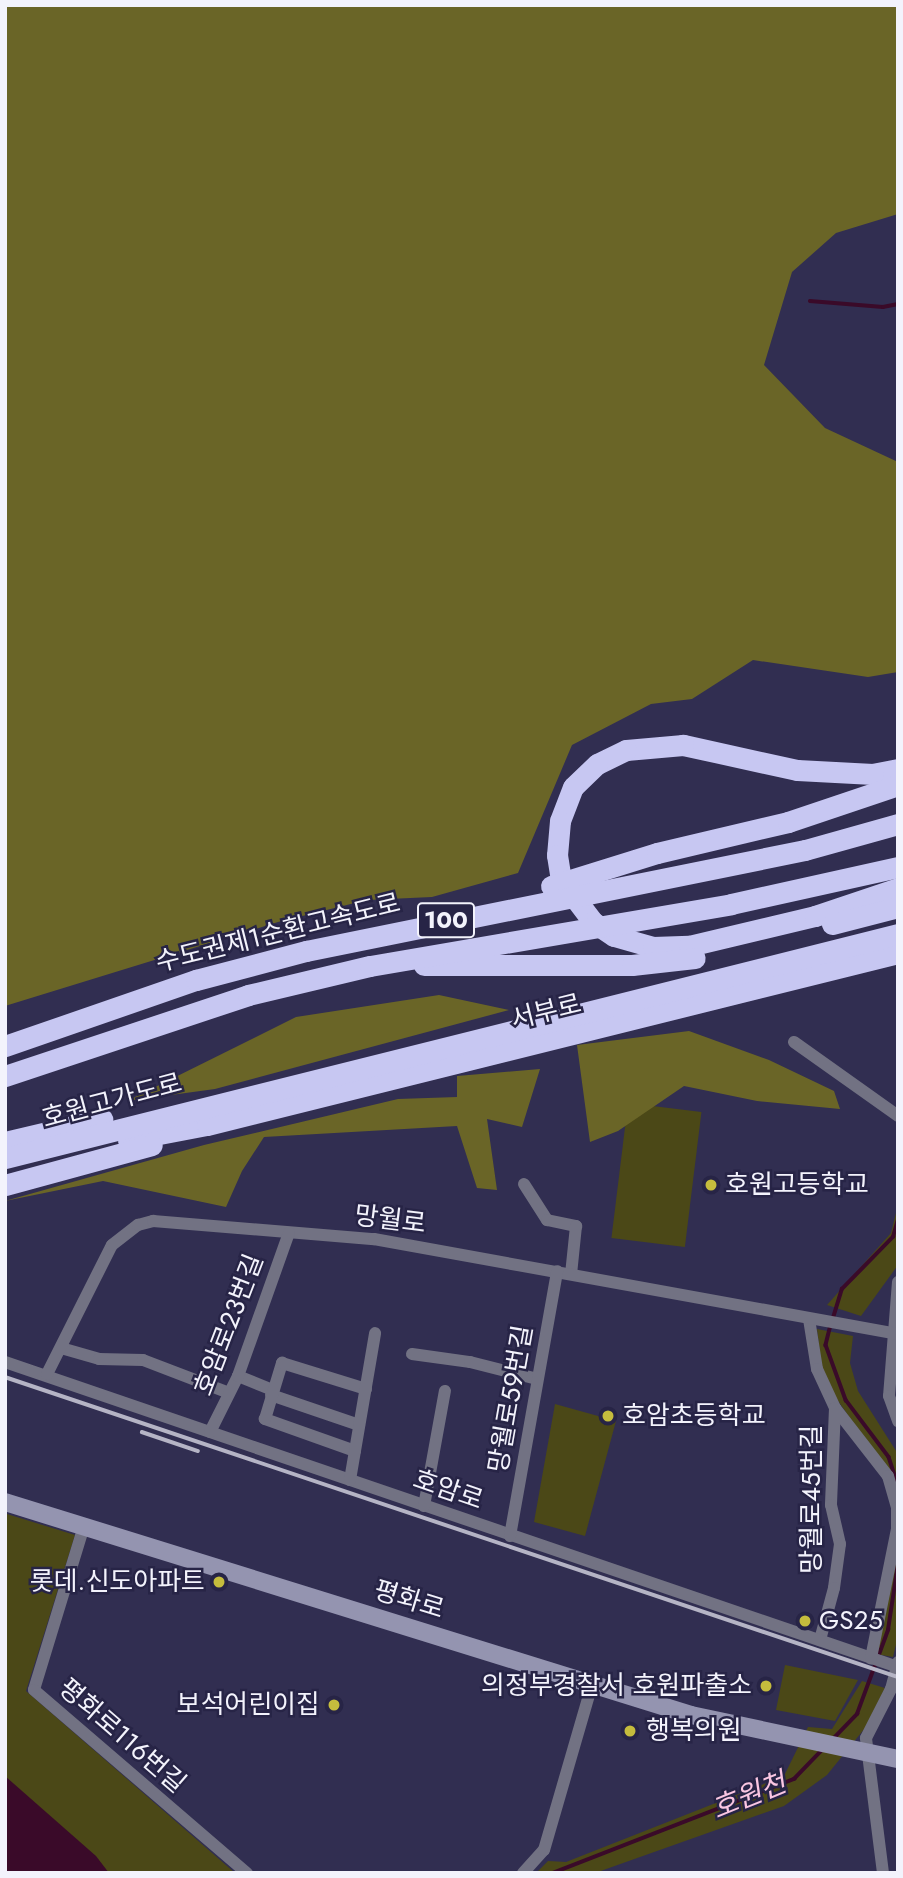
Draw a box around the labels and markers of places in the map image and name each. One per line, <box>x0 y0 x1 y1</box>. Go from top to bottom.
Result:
place label: 호원고등학교 <box>725 1169 869 1201</box>
marker: 호원고등학교 <box>703 1177 719 1193</box>
place label: 호암초등학교 <box>622 1400 766 1432</box>
marker: 호암초등학교 <box>600 1408 616 1424</box>
place label: 롯데.신도아파트 <box>30 1566 205 1598</box>
marker: 롯데.신도아파트 <box>211 1574 227 1590</box>
place label: GS25 <box>819 1605 883 1637</box>
marker: GS25 <box>797 1613 813 1629</box>
place label: 의정부경찰서 호원파출소 <box>481 1670 752 1702</box>
marker: 의정부경찰서 호원파출소 <box>758 1678 774 1694</box>
place label: 보석어린이집 <box>176 1689 320 1721</box>
marker: 보석어린이집 <box>326 1697 342 1713</box>
place label: 행복의원 <box>646 1715 742 1747</box>
marker: 행복의원 <box>620 1721 640 1741</box>

